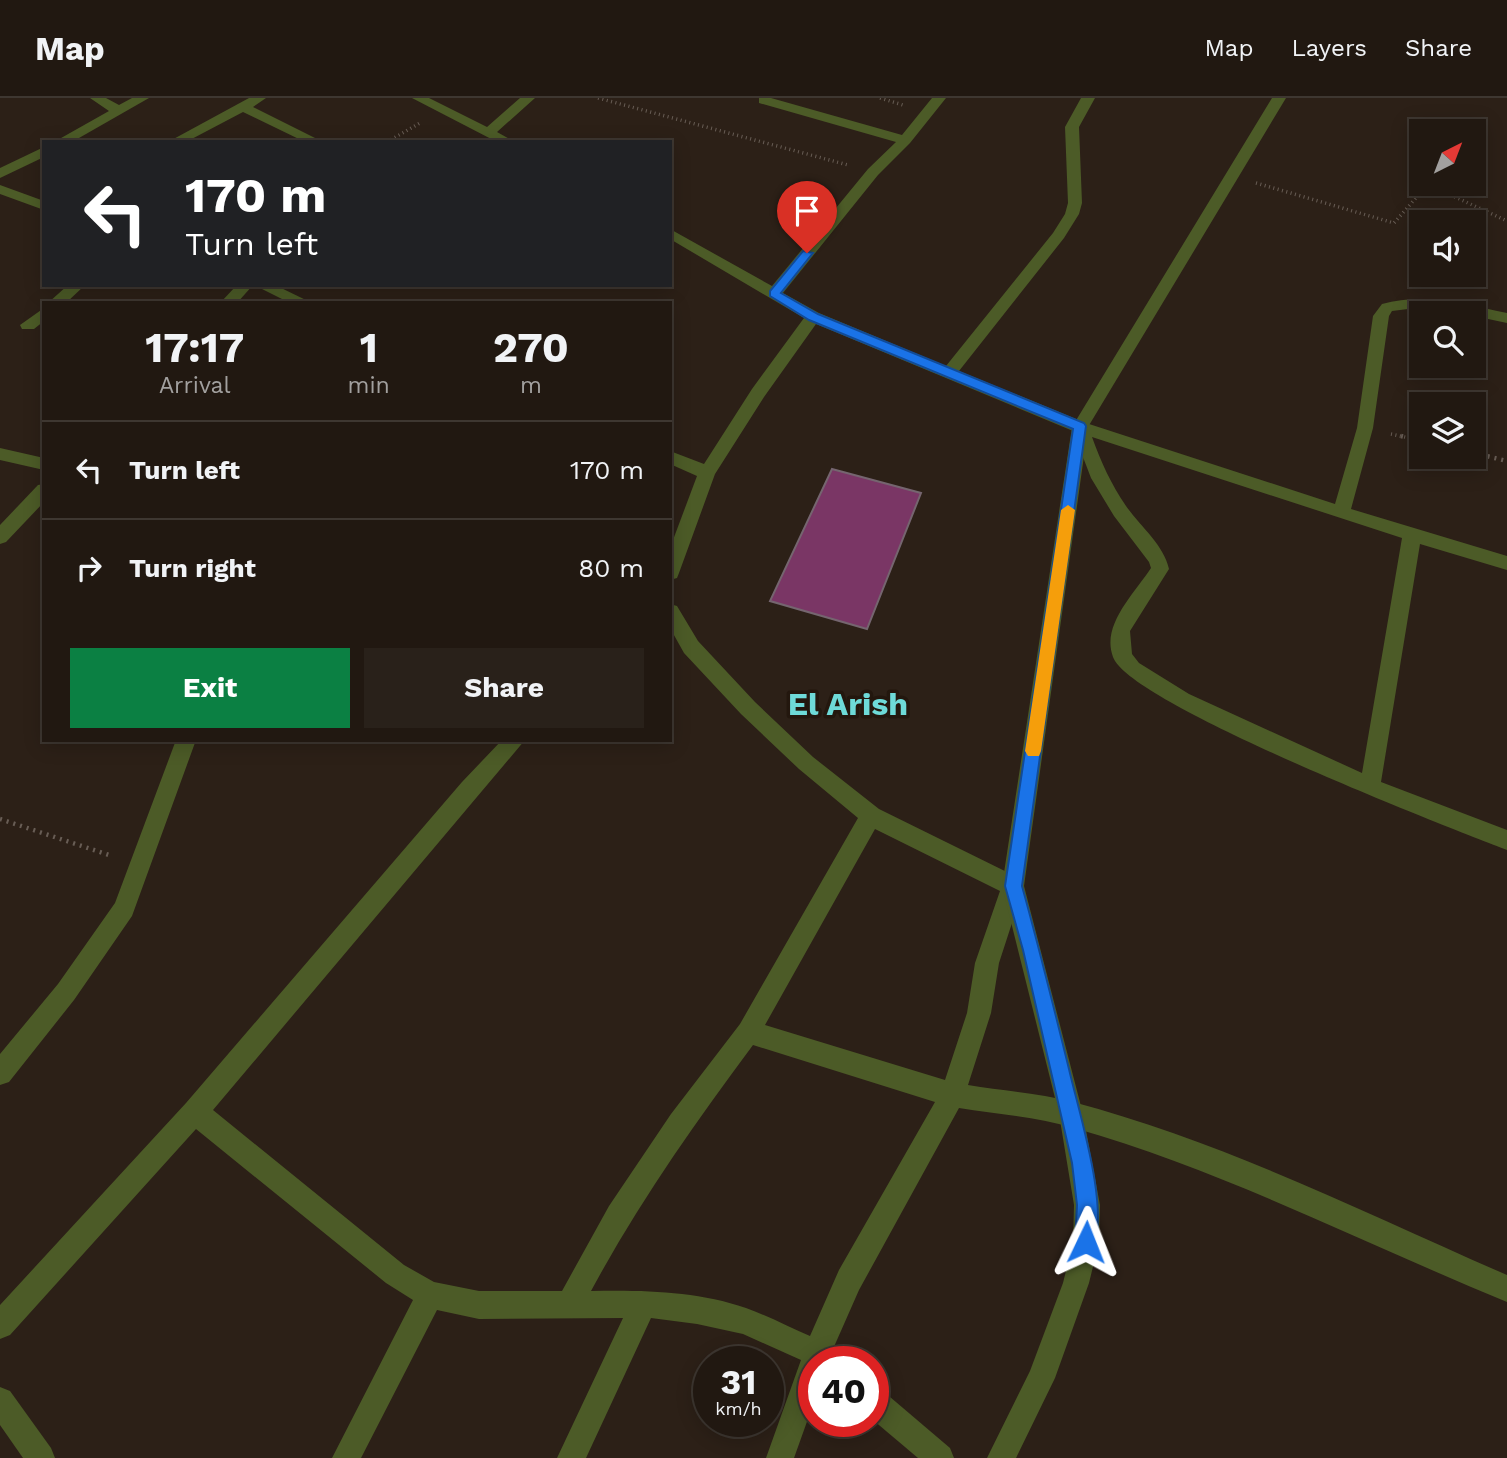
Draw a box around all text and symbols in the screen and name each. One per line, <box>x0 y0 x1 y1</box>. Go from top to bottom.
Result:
text: Map <box>35 29 105 68</box>
text: Map <box>1205 34 1253 62</box>
text: Layers <box>1291 34 1367 62</box>
text: Share <box>1405 34 1472 62</box>
north arrow <box>1409 119 1486 196</box>
map controls <box>1409 119 1486 469</box>
text: 170 m <box>185 166 326 224</box>
icon: left <box>70 168 161 259</box>
pin <box>777 181 837 253</box>
icon: arrive <box>788 192 826 230</box>
button: sound <box>1409 210 1486 287</box>
text: Turn left <box>185 225 318 263</box>
button: search <box>1409 301 1486 378</box>
text: 17:17 <box>145 323 244 372</box>
text: 1 <box>360 323 378 372</box>
text: 270 <box>493 323 569 372</box>
text: Arrival <box>159 372 231 399</box>
text: min <box>348 372 390 399</box>
text: m <box>520 372 542 399</box>
button: layers <box>1409 392 1486 469</box>
icon: left <box>70 451 108 489</box>
text: Turn left <box>129 455 240 485</box>
text: 170 m <box>570 455 644 485</box>
icon: right <box>70 549 108 587</box>
text: Turn right <box>129 553 256 583</box>
text: 80 m <box>578 553 644 583</box>
button: Exit <box>70 648 350 728</box>
button: Share <box>364 648 644 728</box>
district label: El Arish <box>788 685 908 723</box>
position arrow <box>1049 1205 1123 1279</box>
speed limit sign: 40 <box>798 1346 889 1437</box>
text: 31 <box>721 1361 756 1403</box>
text: km/h <box>715 1398 762 1419</box>

